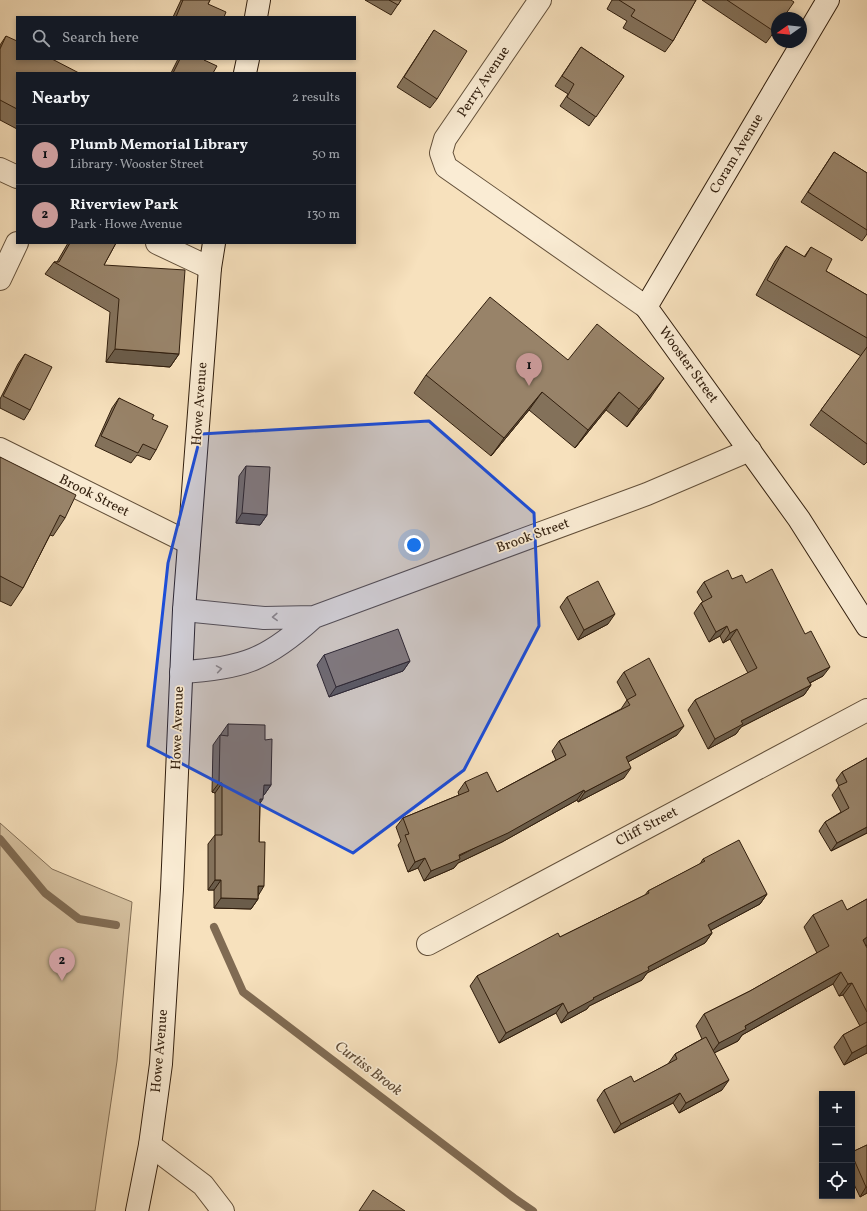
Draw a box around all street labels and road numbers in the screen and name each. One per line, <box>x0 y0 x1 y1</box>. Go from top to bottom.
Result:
street label: Perry Avenue <box>453 42 515 121</box>
street label: Coram Avenue <box>706 110 769 198</box>
street label: Wooster Street <box>654 323 722 407</box>
street label: Howe Avenue <box>188 361 212 446</box>
street label: Brook Street <box>56 470 132 522</box>
street label: Brook Street <box>494 514 572 558</box>
street label: Howe Avenue <box>167 685 189 770</box>
street label: Cliff Street <box>613 803 681 851</box>
street label: Howe Avenue <box>147 1008 173 1094</box>

